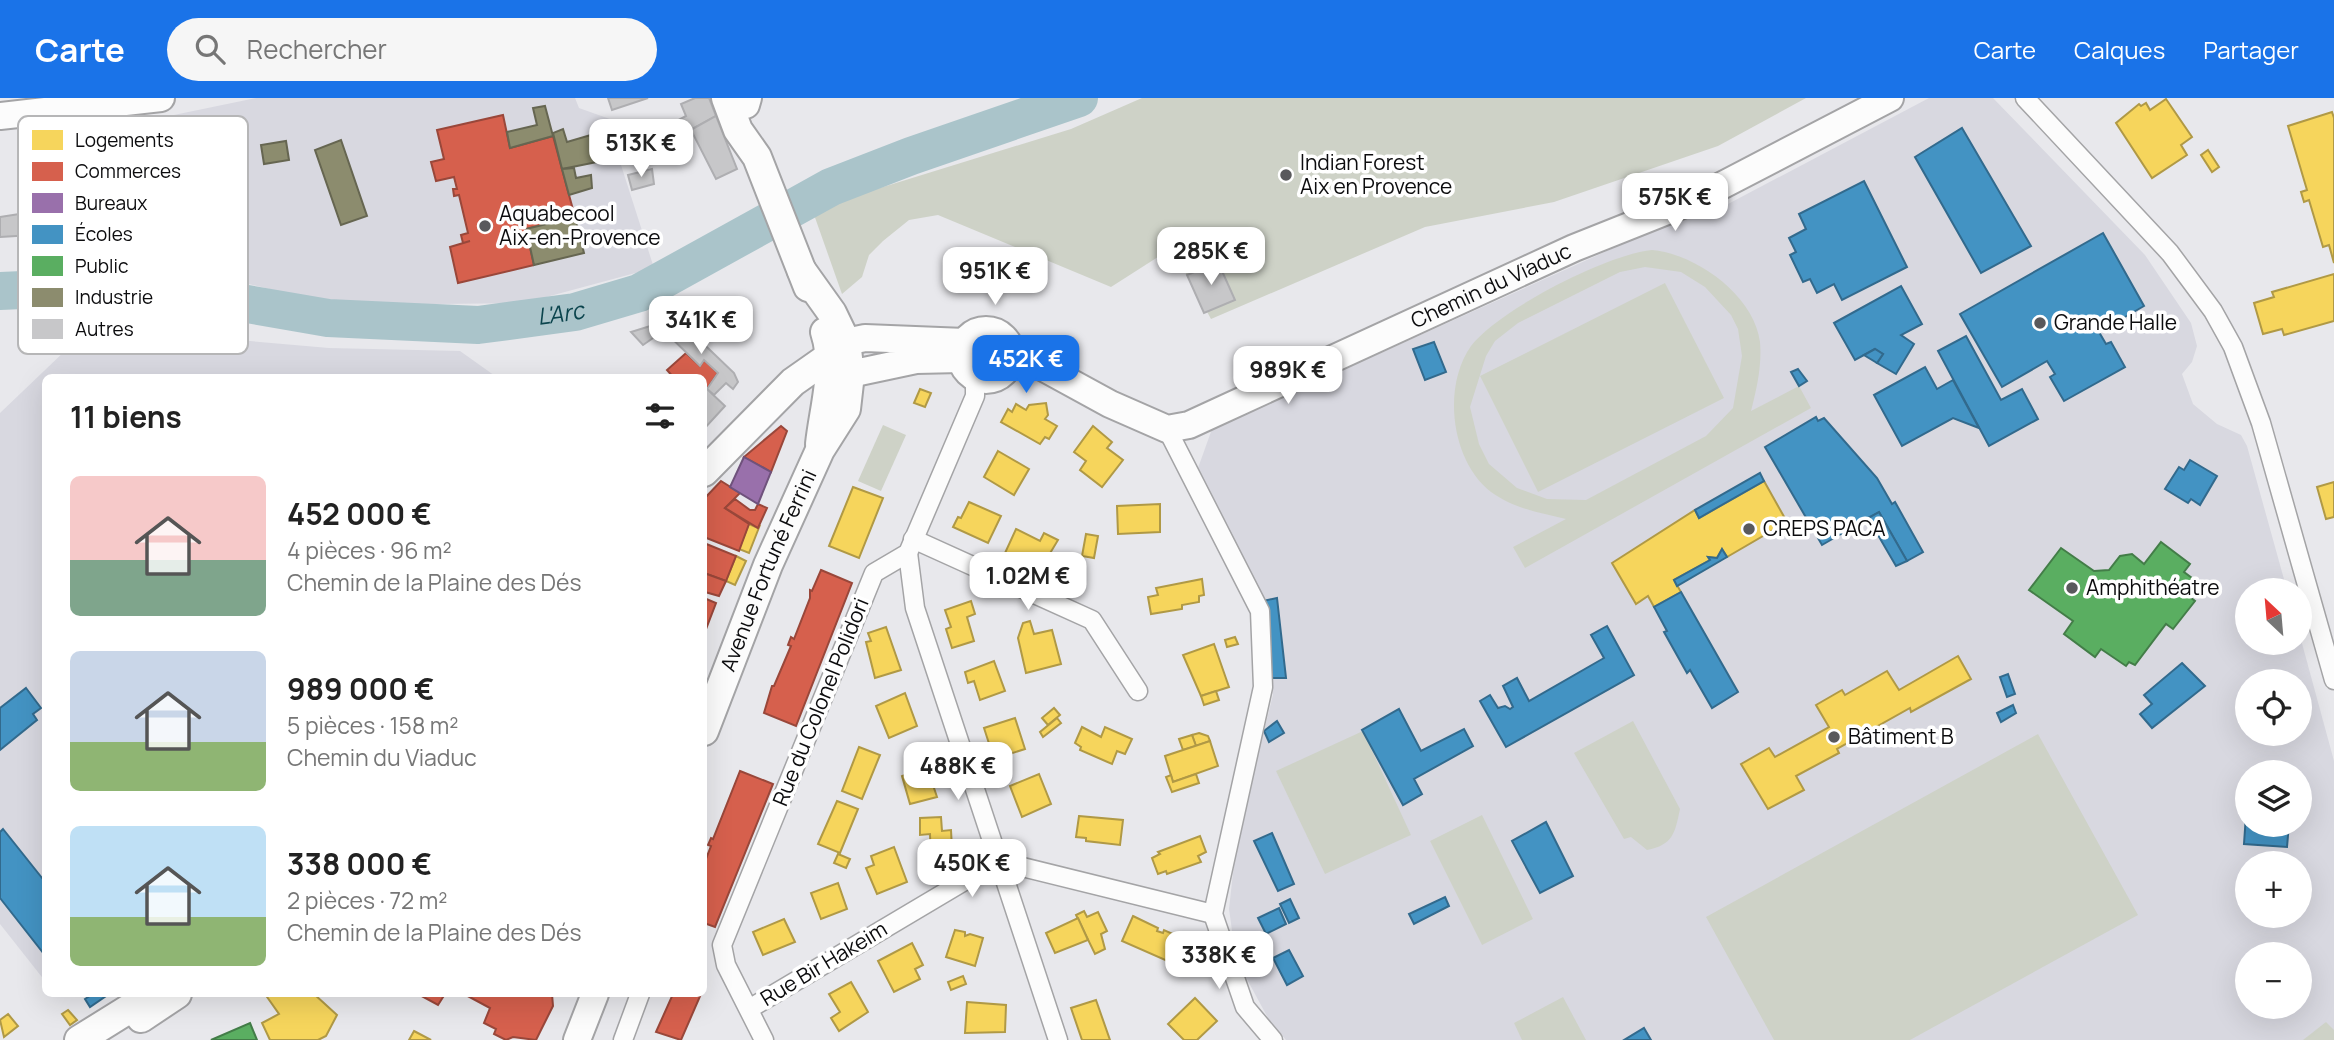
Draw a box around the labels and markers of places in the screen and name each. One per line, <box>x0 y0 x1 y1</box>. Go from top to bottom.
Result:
pin: 513K € <box>584 120 698 179</box>
place label: Indian Forest Aix en Provence <box>1300 148 1452 200</box>
marker: Indian Forest Aix en Provence <box>1278 167 1294 183</box>
pin: 575K € <box>1618 174 1732 233</box>
place label: Aquabecool Aix-en-Provence <box>499 199 661 251</box>
marker: Aquabecool Aix-en-Provence <box>477 218 493 234</box>
pin: 285K € <box>1154 228 1268 287</box>
pin: 951K € <box>938 248 1052 307</box>
pin: 341K € <box>644 296 758 356</box>
place label: Grande Halle <box>2054 308 2177 336</box>
marker: Grande Halle <box>2032 315 2048 331</box>
pin: 452K € <box>969 336 1083 395</box>
pin: 989K € <box>1231 346 1345 406</box>
place label: CREPS PACA <box>1763 514 1886 542</box>
marker: CREPS PACA <box>1741 521 1757 537</box>
pin: 1.02M € <box>963 552 1093 612</box>
place label: Amphithéatre <box>2086 573 2220 601</box>
marker: Amphithéatre <box>2064 580 2080 596</box>
place label: Bâtiment B <box>1848 722 1954 750</box>
marker: Bâtiment B <box>1826 729 1842 745</box>
pin: 488K € <box>901 742 1015 802</box>
pin: 450K € <box>915 840 1029 899</box>
pin: 338K € <box>1162 932 1276 991</box>

